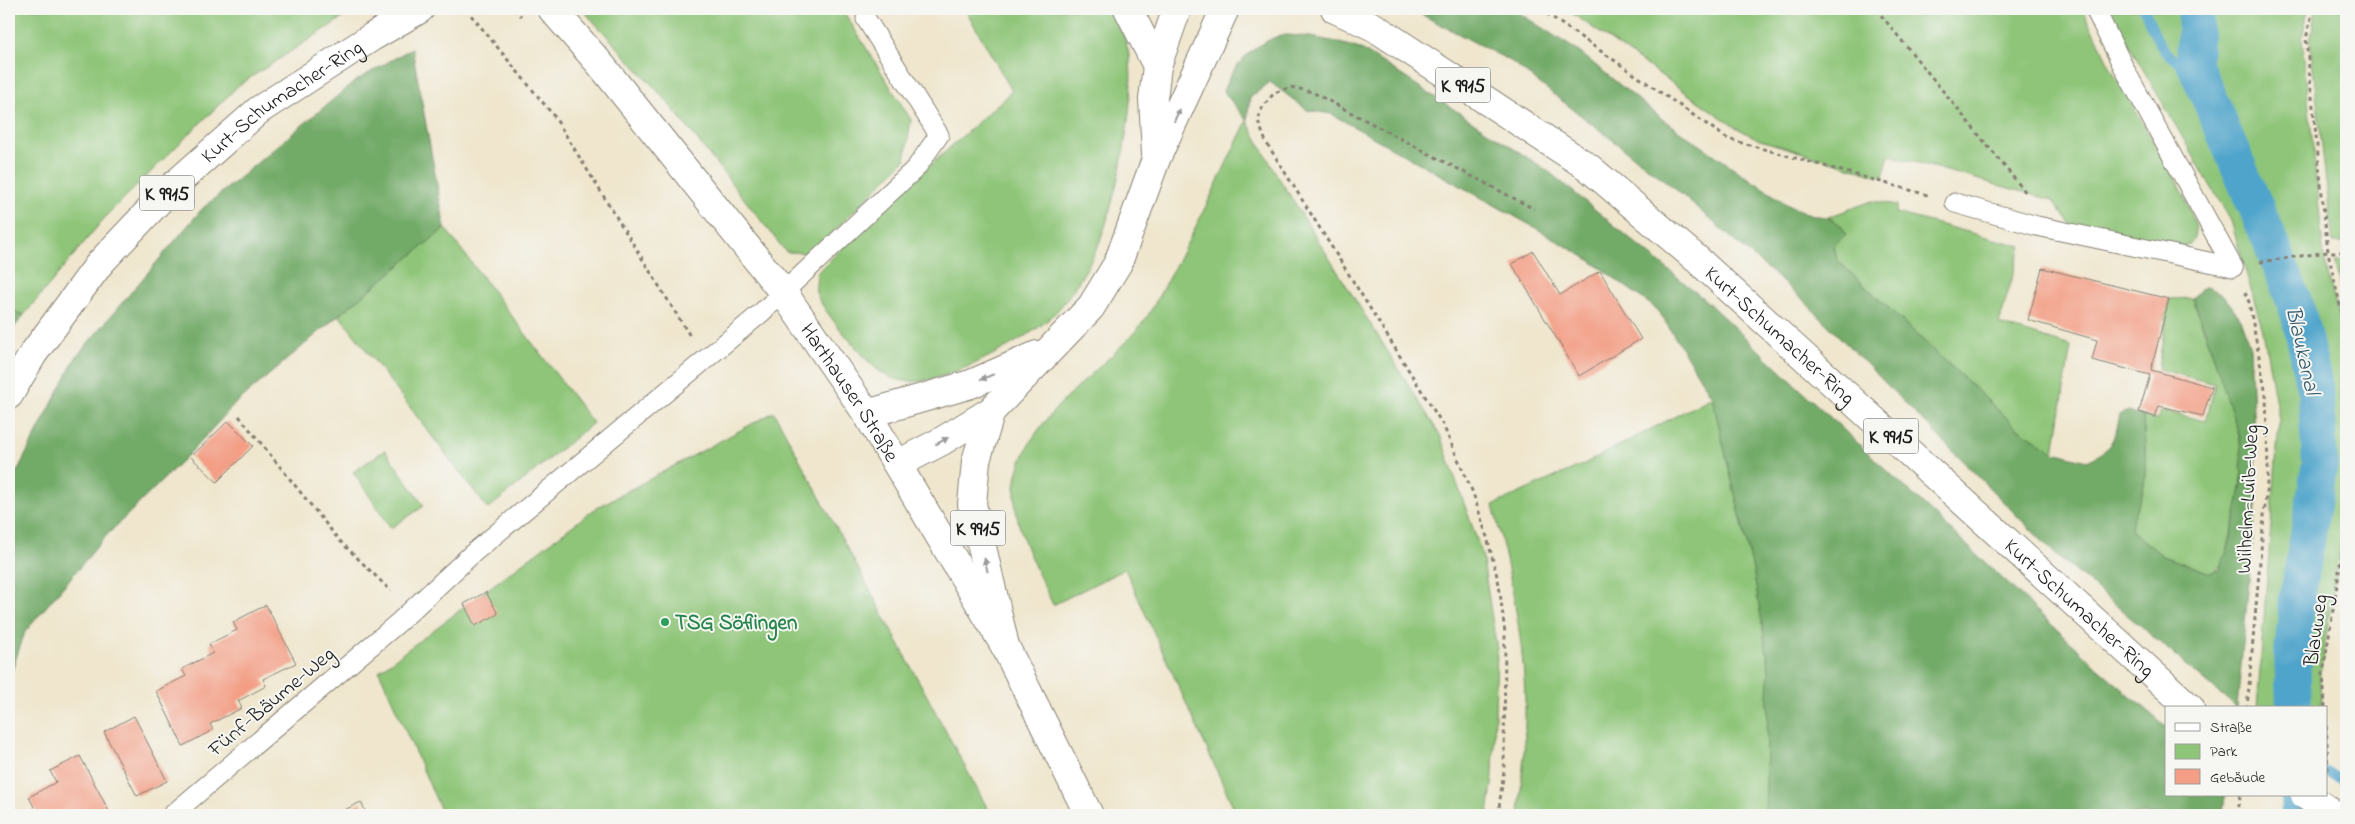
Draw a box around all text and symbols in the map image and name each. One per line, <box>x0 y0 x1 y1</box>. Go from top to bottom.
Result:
street label: Kurt-Schumacher-Ring <box>195 34 371 172</box>
road number: K 9915 <box>1436 68 1490 102</box>
one-way arrow <box>1173 108 1181 122</box>
road number: K 9915 <box>140 176 194 210</box>
street label: Kurt-Schumacher-Ring <box>1697 260 1861 414</box>
water label: Blaukanal <box>2275 303 2327 400</box>
street label: Harthauser Straße <box>792 318 906 469</box>
one-way arrow <box>980 373 994 381</box>
road number: K 9915 <box>1864 418 1918 454</box>
street label: Wilhelm-Luib-Weg <box>2230 424 2270 575</box>
one-way arrow <box>934 437 949 445</box>
road number: K 9915 <box>950 510 1006 546</box>
street label: Kurt-Schumacher-Ring <box>1996 533 2160 687</box>
one-way arrow <box>982 557 990 572</box>
street label: Blauweg <box>2297 592 2339 669</box>
place label: TSG Söflingen <box>675 609 797 641</box>
marker: TSG Söflingen <box>659 616 671 628</box>
street label: Fünf-Bäume-Weg <box>202 640 344 767</box>
legend <box>2165 706 2328 796</box>
text: Straße <box>2210 717 2252 739</box>
text: Park <box>2210 741 2238 763</box>
text: Gebäude <box>2210 767 2266 789</box>

